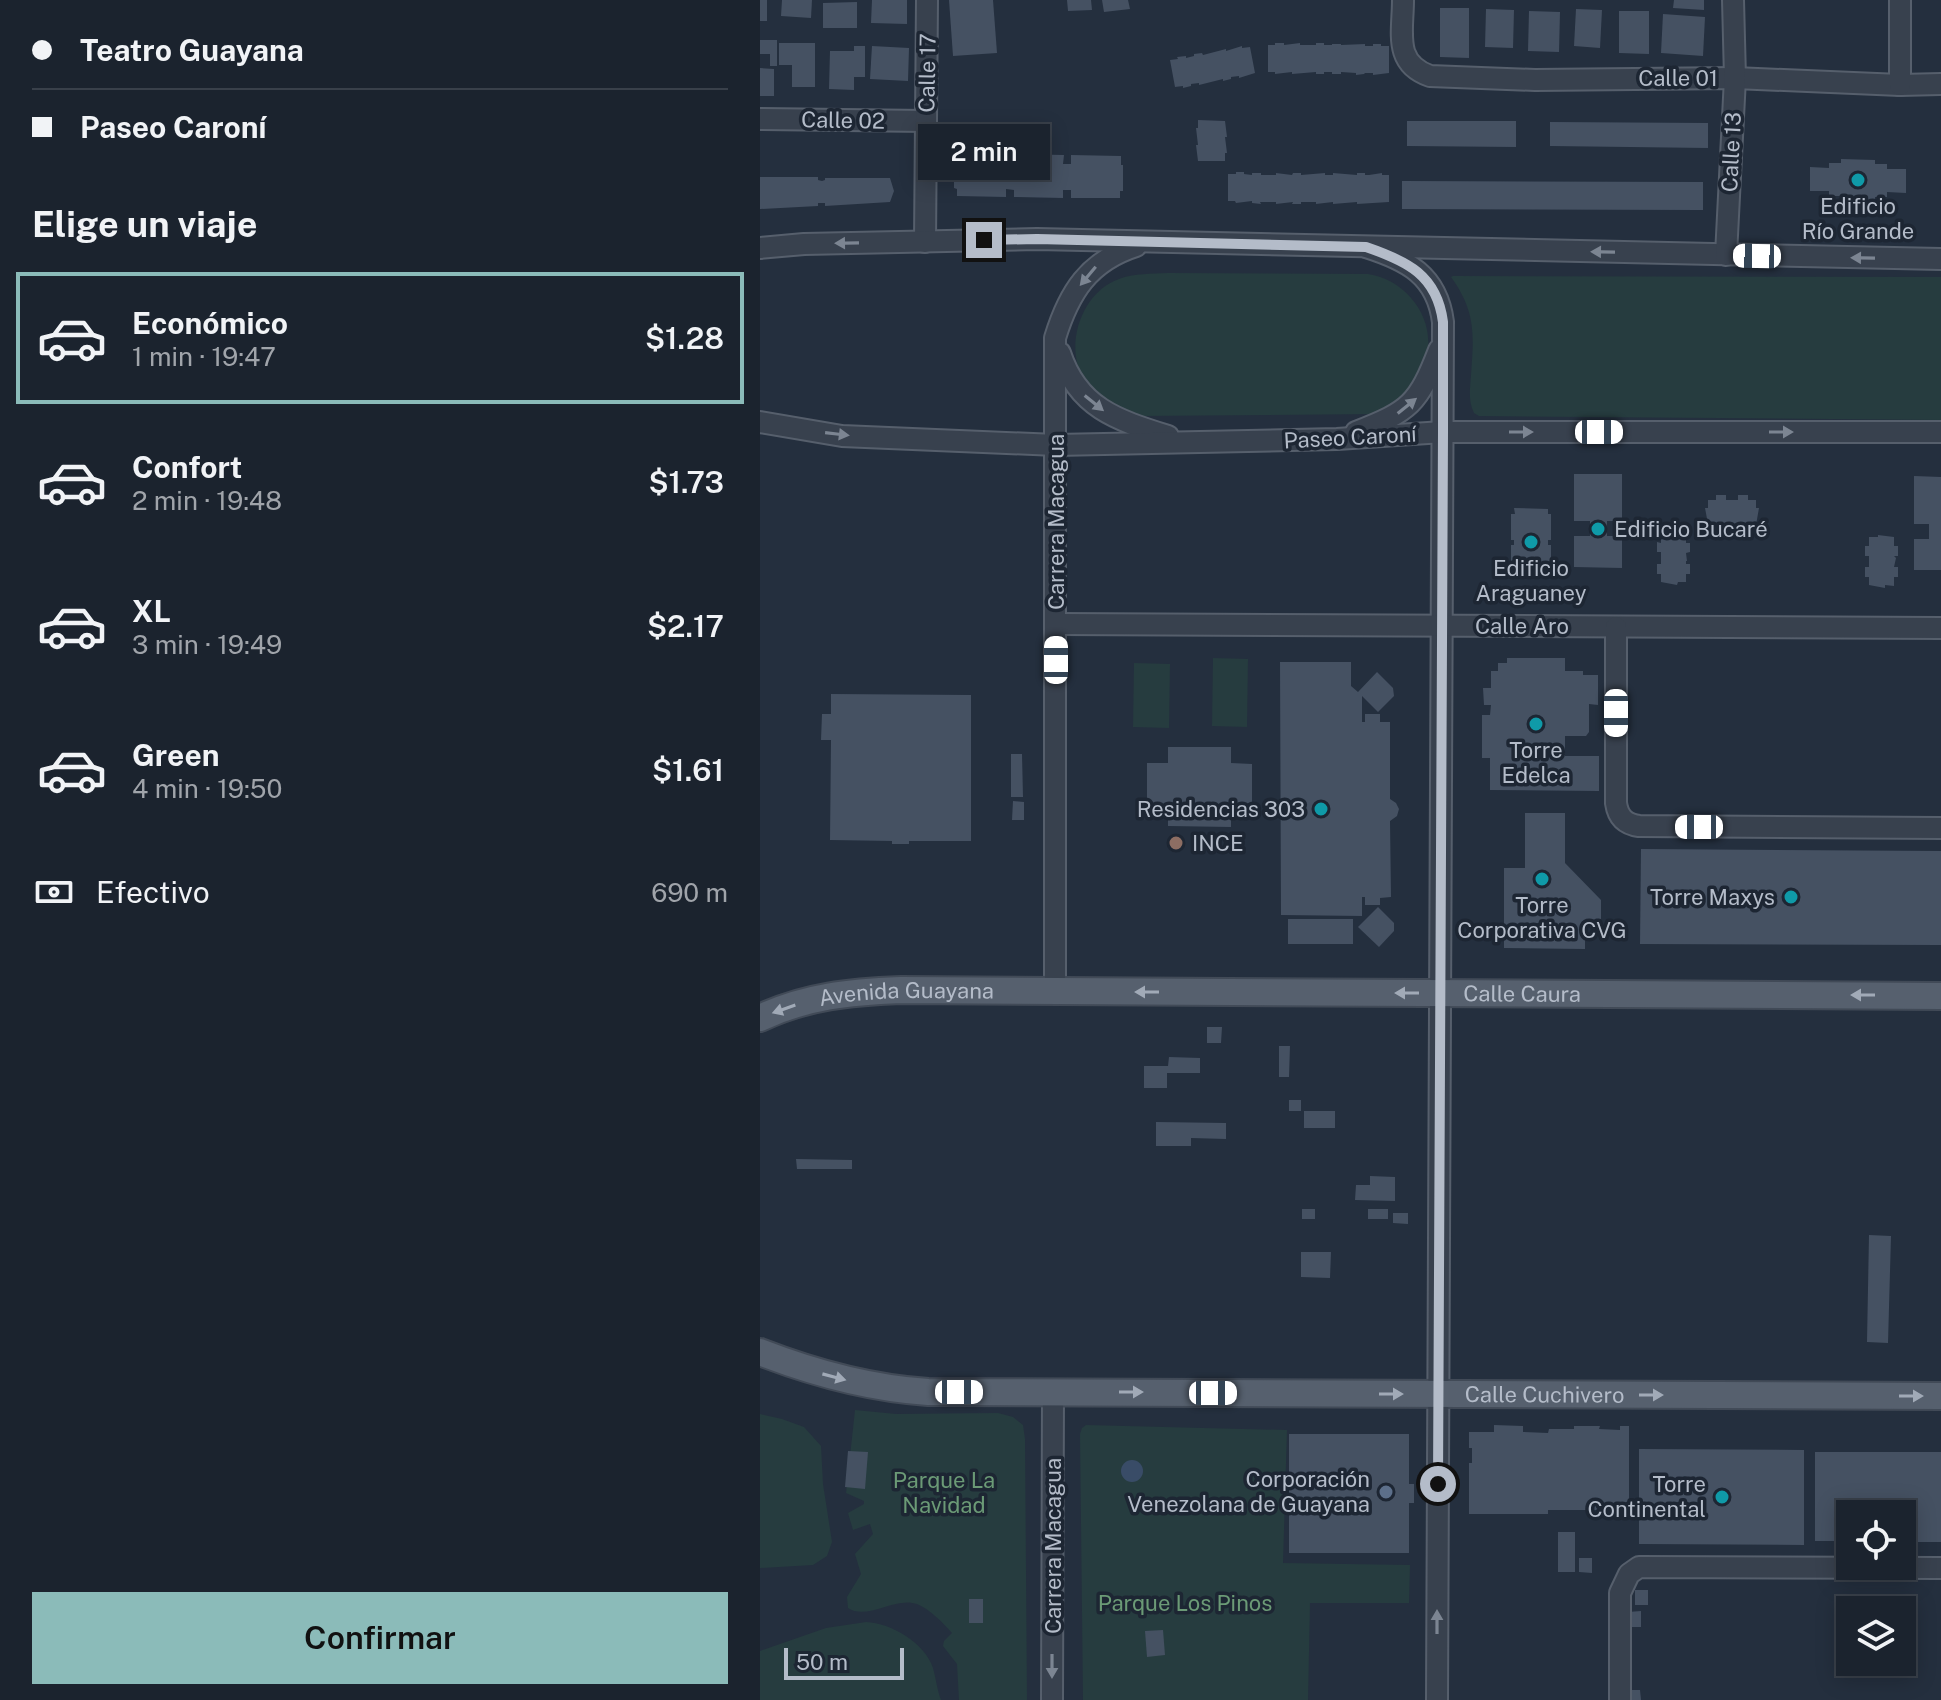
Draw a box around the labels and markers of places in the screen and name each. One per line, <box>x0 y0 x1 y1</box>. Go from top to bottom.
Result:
marker: Edificio Río Grande <box>1849 171 1867 189</box>
place label: Edificio Río Grande <box>1802 193 1914 244</box>
place label: Edificio Bucaré <box>1614 516 1768 542</box>
marker: Edificio Bucaré <box>1589 520 1607 538</box>
marker: Edificio Araguaney <box>1522 533 1540 551</box>
place label: Edificio Araguaney <box>1475 555 1587 606</box>
marker: Torre Edelca <box>1527 715 1545 733</box>
place label: Torre Edelca <box>1501 737 1571 788</box>
place label: Residencias 303 <box>1137 796 1305 822</box>
marker: Residencias 303 <box>1312 800 1330 818</box>
place label: INCE <box>1192 830 1244 856</box>
marker: INCE <box>1167 834 1185 852</box>
marker: Torre Corporativa CVG <box>1533 870 1551 888</box>
place label: Torre Maxys <box>1650 884 1775 910</box>
marker: Torre Maxys <box>1782 888 1800 906</box>
place label: Torre Corporativa CVG <box>1457 892 1627 943</box>
place label: Corporación Venezolana de Guayana <box>1127 1466 1370 1517</box>
place label: Torre Continental <box>1587 1471 1706 1522</box>
marker: Corporación Venezolana de Guayana <box>1377 1483 1395 1501</box>
marker: Torre Continental <box>1713 1488 1731 1506</box>

